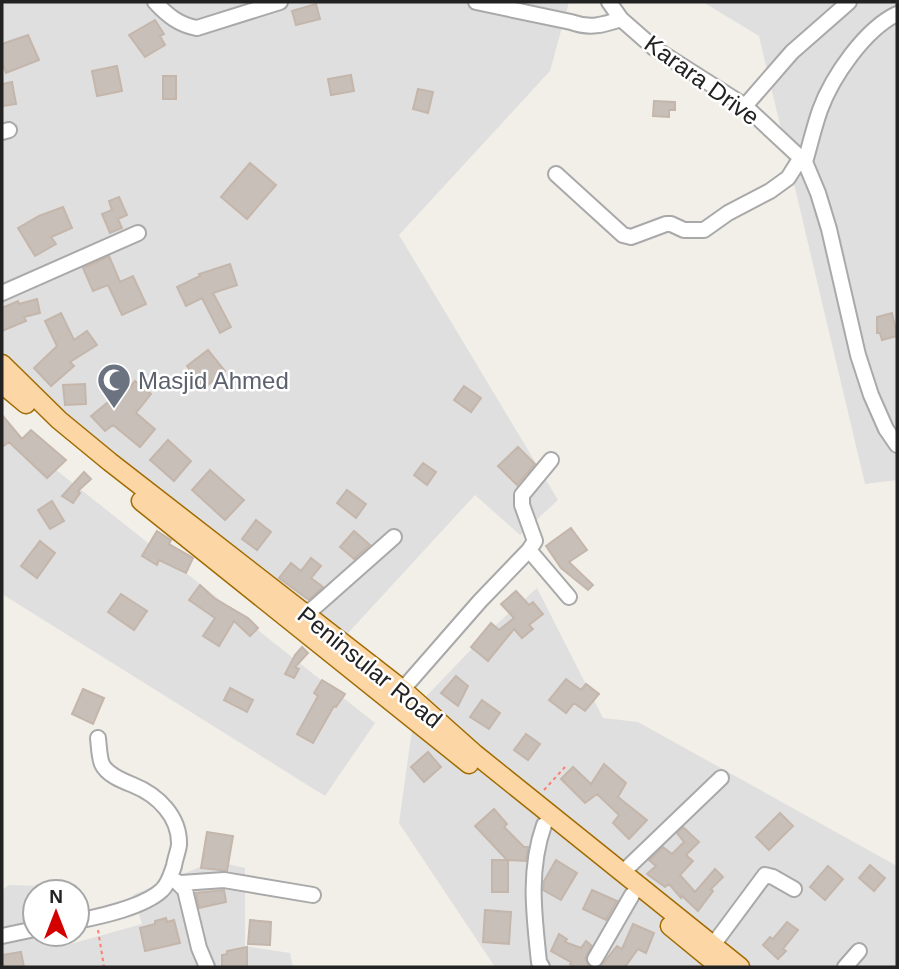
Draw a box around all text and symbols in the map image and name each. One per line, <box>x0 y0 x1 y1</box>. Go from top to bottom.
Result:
street label: Karara Drive <box>640 29 764 131</box>
mosque icon: Masjid Ahmed <box>95 361 133 410</box>
place label: Masjid Ahmed <box>138 367 289 394</box>
street label: Peninsular Road <box>293 601 447 733</box>
north arrow <box>21 878 91 948</box>
text: N <box>49 886 63 907</box>

